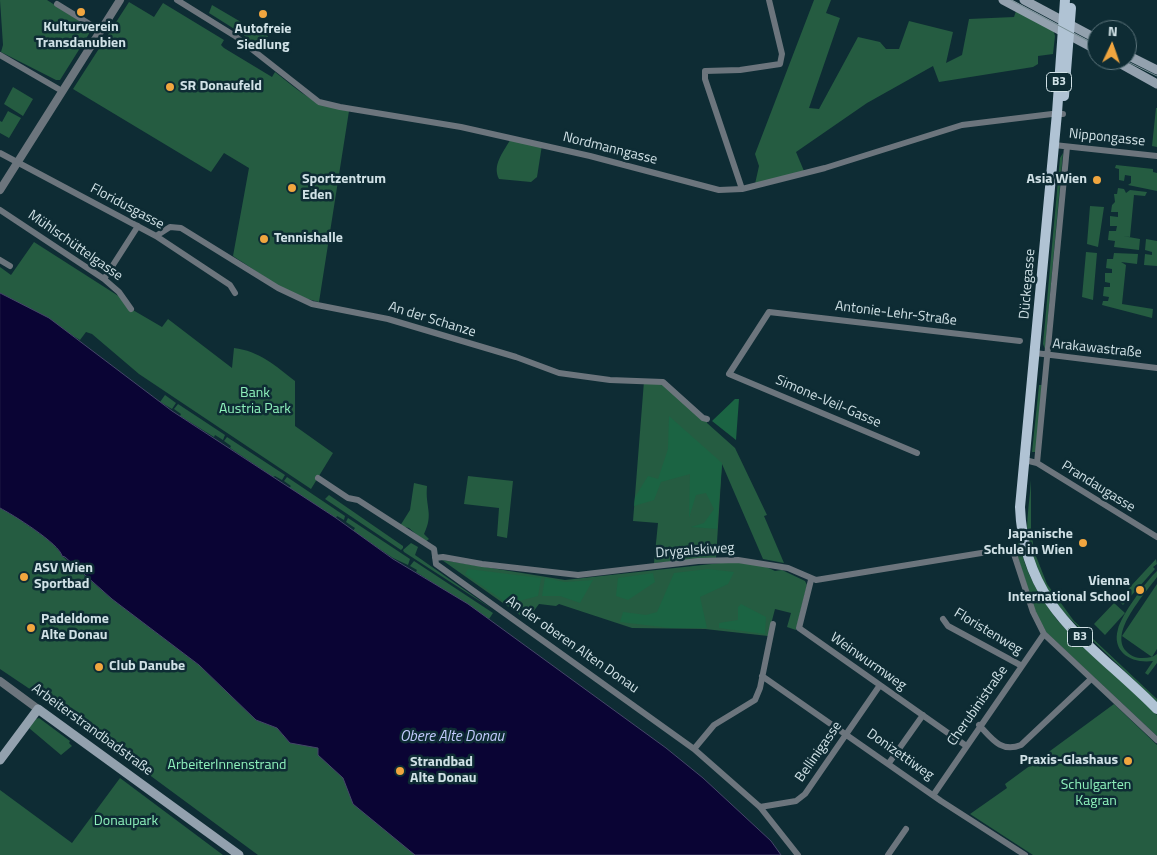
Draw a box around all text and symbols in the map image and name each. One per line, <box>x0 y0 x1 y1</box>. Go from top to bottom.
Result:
marker: Kulturverein Transdanubien <box>75 6 87 18</box>
marker: Autofreie Siedlung <box>257 8 269 20</box>
place label: Kulturverein Transdanubien <box>36 20 126 52</box>
north arrow <box>1087 20 1137 70</box>
text: N <box>1107 20 1118 41</box>
place label: Autofreie Siedlung <box>235 22 291 54</box>
road number: B3 <box>1046 72 1072 91</box>
place label: SR Donaufeld <box>180 79 262 95</box>
marker: SR Donaufeld <box>164 81 176 93</box>
street label: Nippongasse <box>1068 126 1146 150</box>
street label: Nordmanngasse <box>561 129 659 169</box>
place label: Sportzentrum Eden <box>302 172 386 204</box>
place label: Asia Wien <box>1027 172 1087 188</box>
marker: Asia Wien <box>1091 174 1103 186</box>
street label: Floridusgasse <box>87 180 167 234</box>
marker: Sportzentrum Eden <box>286 182 298 194</box>
street label: Mühlschüttelgasse <box>24 207 126 285</box>
place label: Tennishalle <box>274 231 343 247</box>
marker: Tennishalle <box>258 233 270 245</box>
street label: Dückegasse <box>1017 248 1039 320</box>
street label: Antonie-Lehr-Straße <box>834 298 958 330</box>
street label: An der Schanze <box>386 299 478 341</box>
street label: Arakawastraße <box>1051 336 1143 362</box>
street label: Simone-Veil-Gasse <box>773 372 883 432</box>
park label: Bank Austria Park <box>219 386 291 418</box>
street label: Prandaugasse <box>1058 458 1138 516</box>
place label: Japanische Schule in Wien <box>984 527 1073 560</box>
marker: Japanische Schule in Wien <box>1077 537 1089 549</box>
street label: Drygalskiweg <box>655 540 735 562</box>
place label: ASV Wien Sportbad <box>34 561 93 594</box>
marker: ASV Wien Sportbad <box>18 571 30 583</box>
place label: Vienna International School <box>1008 574 1130 606</box>
marker: Vienna International School <box>1134 584 1146 596</box>
street label: An der oberen Alten Donau <box>502 593 642 697</box>
street label: Floristenweg <box>951 605 1025 659</box>
place label: Padeldome Alte Donau <box>41 612 109 644</box>
marker: Padeldome Alte Donau <box>25 622 37 634</box>
road number: B3 <box>1068 628 1092 646</box>
street label: Weinwurmweg <box>827 630 909 694</box>
place label: Club Danube <box>109 659 185 675</box>
marker: Club Danube <box>93 661 105 673</box>
street label: Cherubinistraße <box>944 663 1012 749</box>
street label: Arbeiterstrandbadstraße <box>28 680 156 780</box>
street label: Bellinigasse <box>792 718 846 786</box>
street label: Donizettiweg <box>863 726 937 784</box>
water label: Obere Alte Donau <box>400 728 504 746</box>
place label: Praxis-Glashaus <box>1019 753 1118 769</box>
place label: Strandbad Alte Donau <box>410 755 477 788</box>
marker: Praxis-Glashaus <box>1122 755 1134 767</box>
park label: ArbeiterInnenstrand <box>168 758 286 774</box>
marker: Strandbad Alte Donau <box>394 765 406 777</box>
park label: Schulgarten Kagran <box>1061 778 1131 810</box>
park label: Donaupark <box>94 814 158 830</box>

